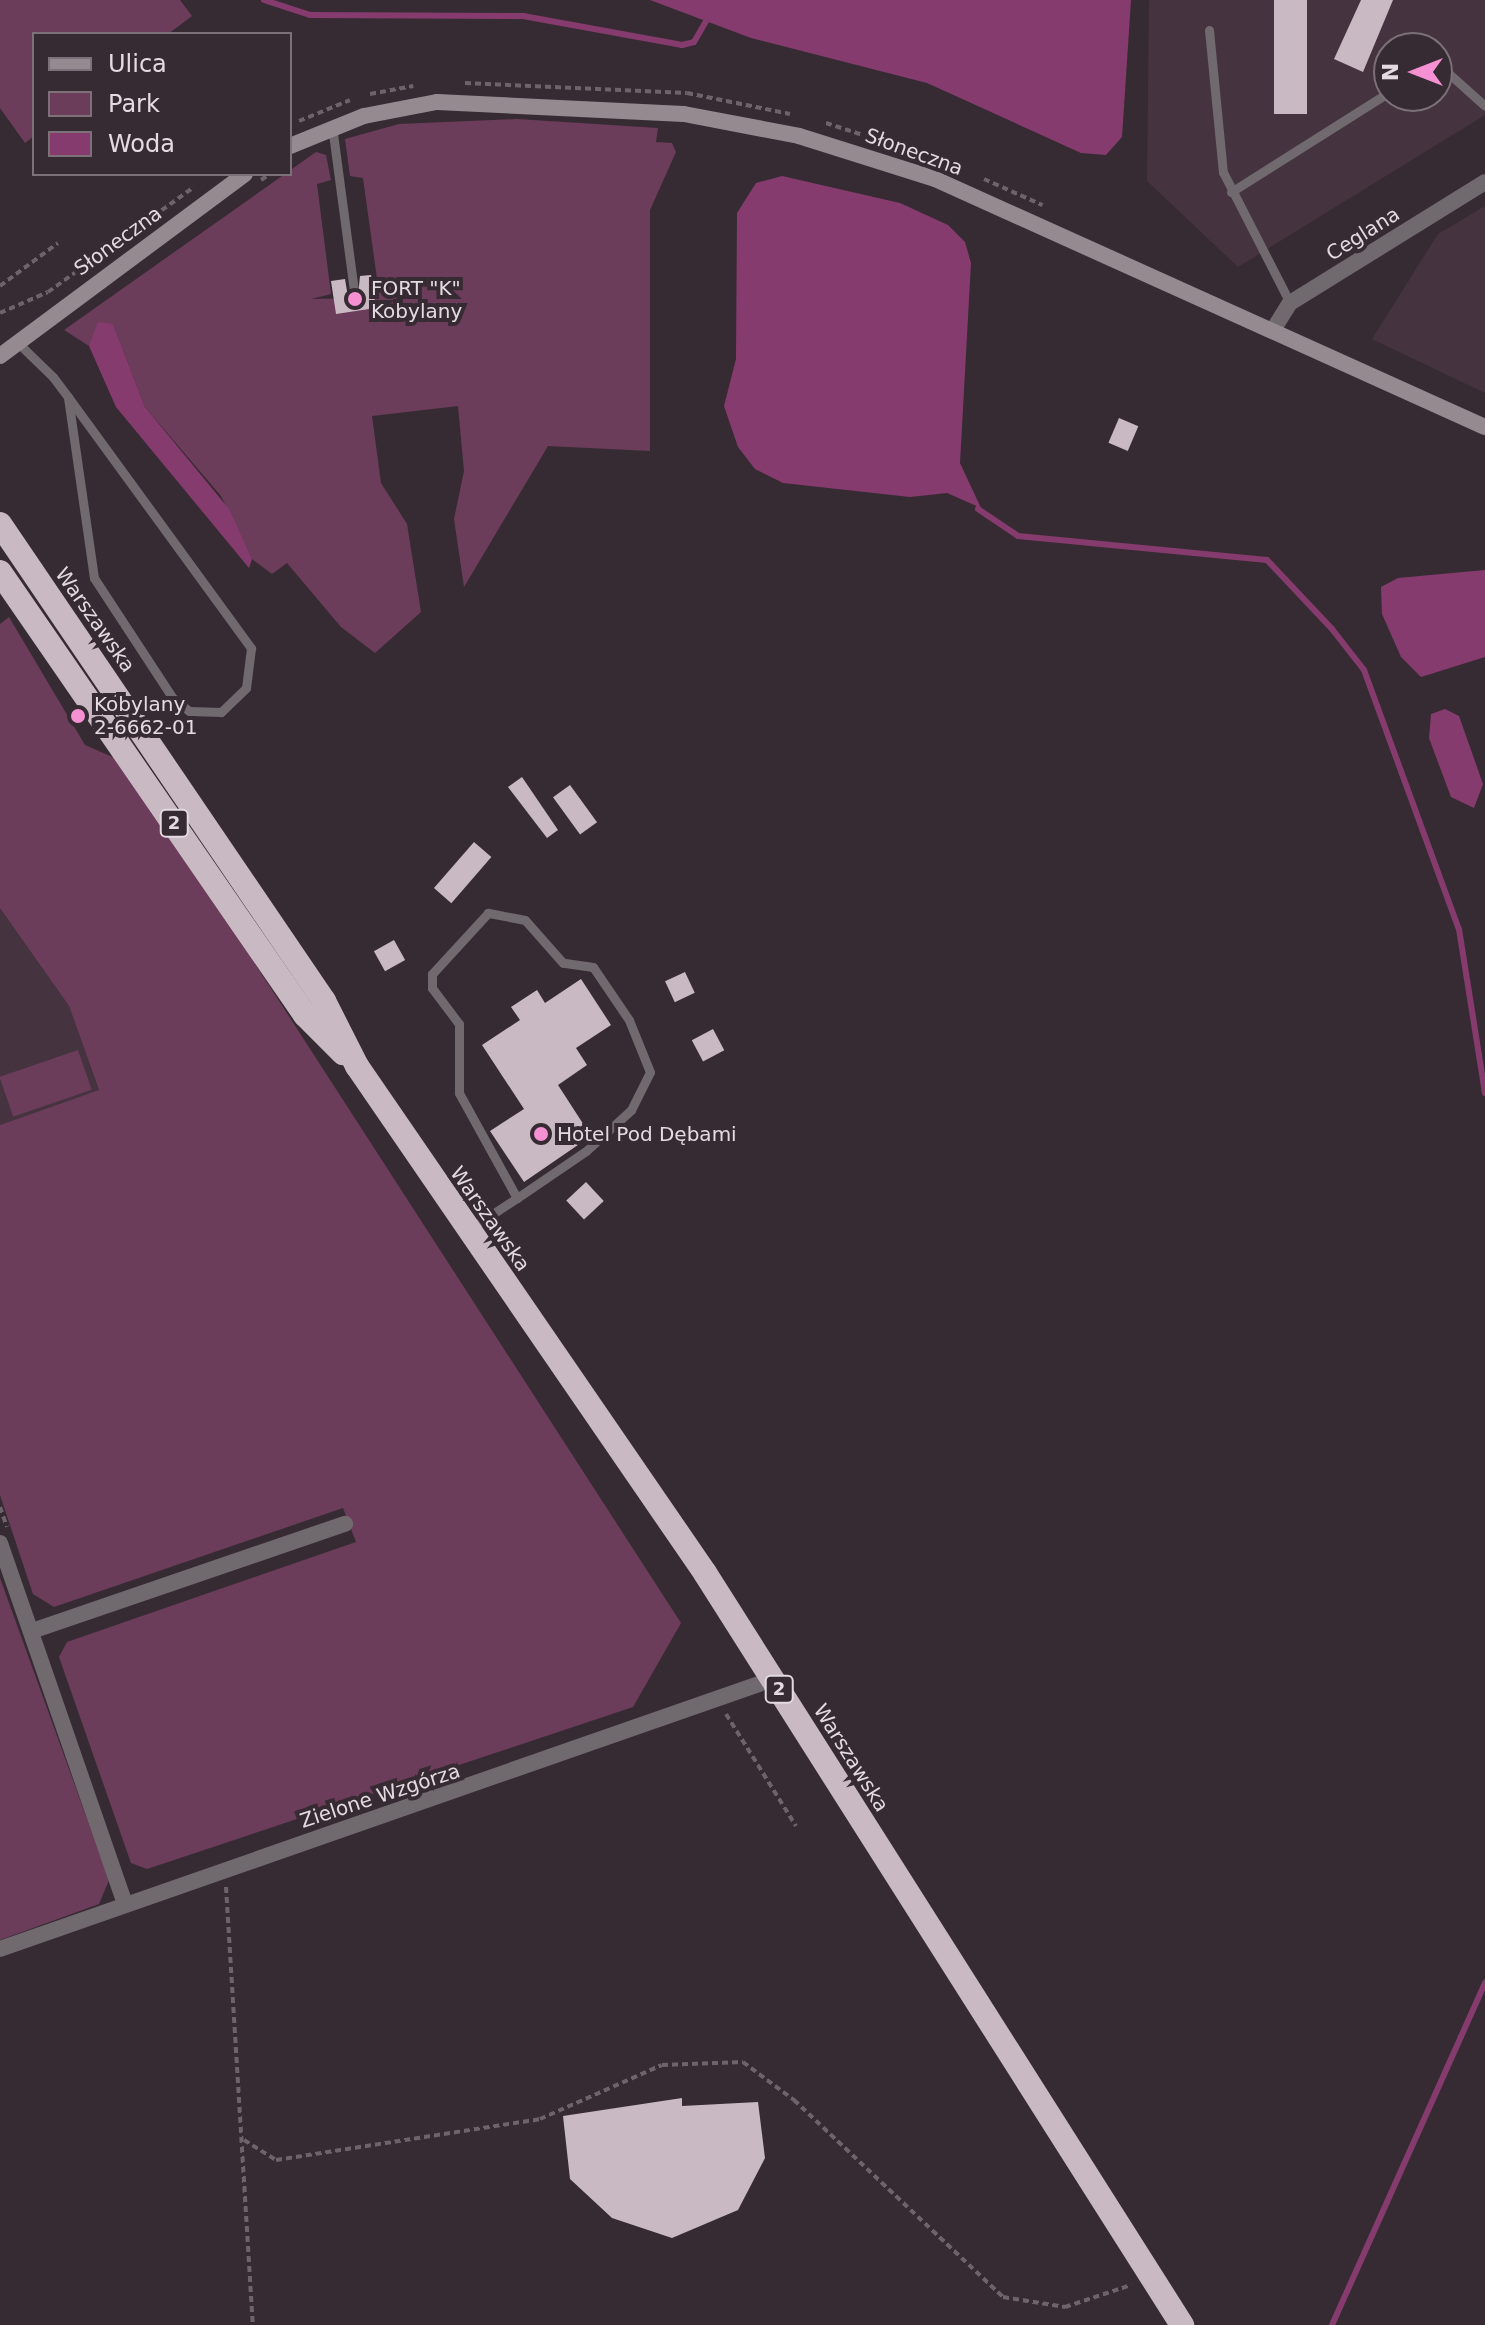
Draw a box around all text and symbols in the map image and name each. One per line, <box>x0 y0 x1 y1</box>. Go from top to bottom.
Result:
legend <box>32 32 292 176</box>
north arrow <box>1373 32 1453 112</box>
text: Ulica <box>108 50 167 78</box>
text: N <box>1378 63 1403 81</box>
text: Park <box>108 90 160 118</box>
street label: Słoneczna <box>862 123 966 181</box>
text: Woda <box>108 130 175 158</box>
street label: Słoneczna <box>70 201 166 281</box>
street label: Ceglana <box>1322 202 1404 266</box>
place label: FORT "K" Kobylany <box>371 276 462 323</box>
marker: FORT "K" Kobylany <box>346 290 364 308</box>
street label: Warszawska <box>50 563 140 677</box>
place label: Kobylany 2-6662-01 <box>94 692 198 739</box>
marker: Kobylany 2-6662-01 <box>69 707 87 725</box>
road number: 2 <box>158 809 190 837</box>
place label: Hotel Pod Dębami <box>557 1122 737 1146</box>
marker: Hotel Pod Dębami <box>532 1125 550 1143</box>
street label: Warszawska <box>445 1162 535 1276</box>
road number: 2 <box>763 1675 795 1703</box>
street label: Warszawska <box>808 1700 894 1816</box>
street label: Zielone Wzgórza <box>297 1759 463 1833</box>

